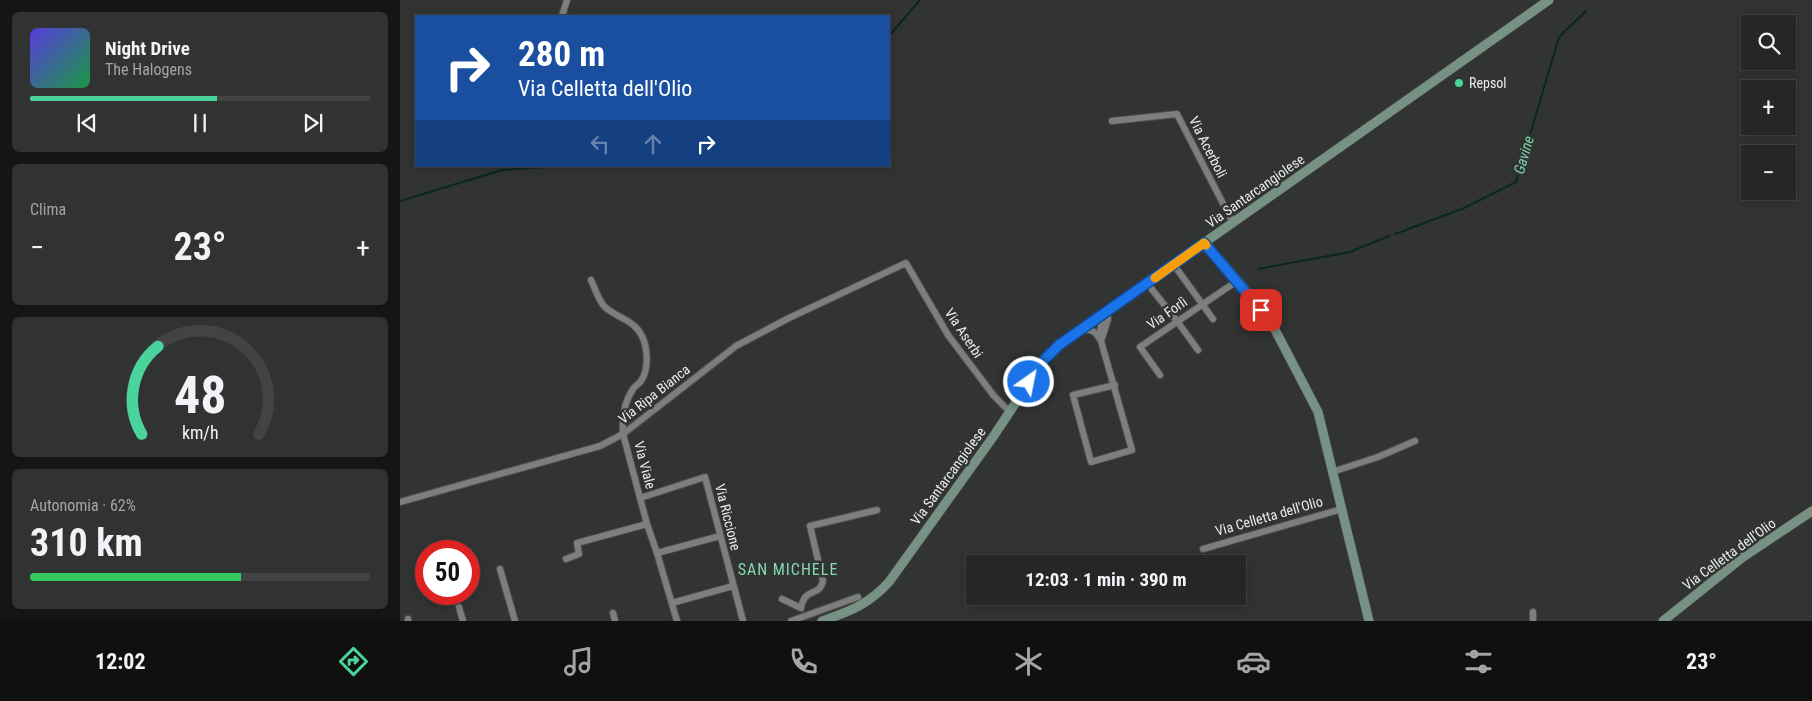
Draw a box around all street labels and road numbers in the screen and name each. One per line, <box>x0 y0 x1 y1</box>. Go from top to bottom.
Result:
street label: Via Acerboli <box>1186 114 1230 180</box>
street label: Via Santarcangiolese <box>1203 151 1308 231</box>
street label: Via Forlì <box>1144 293 1190 333</box>
street label: Via Aserbi <box>942 305 986 361</box>
street label: Via Ripa Bianca <box>615 361 693 427</box>
street label: Via Santarcangiolese <box>907 424 989 528</box>
street label: Via Viale <box>631 439 659 491</box>
street label: Via Riccione <box>712 482 744 552</box>
street label: Via Celletta dell'Olio <box>1213 493 1325 539</box>
street label: Via Celletta dell'Olio <box>1679 515 1779 593</box>

